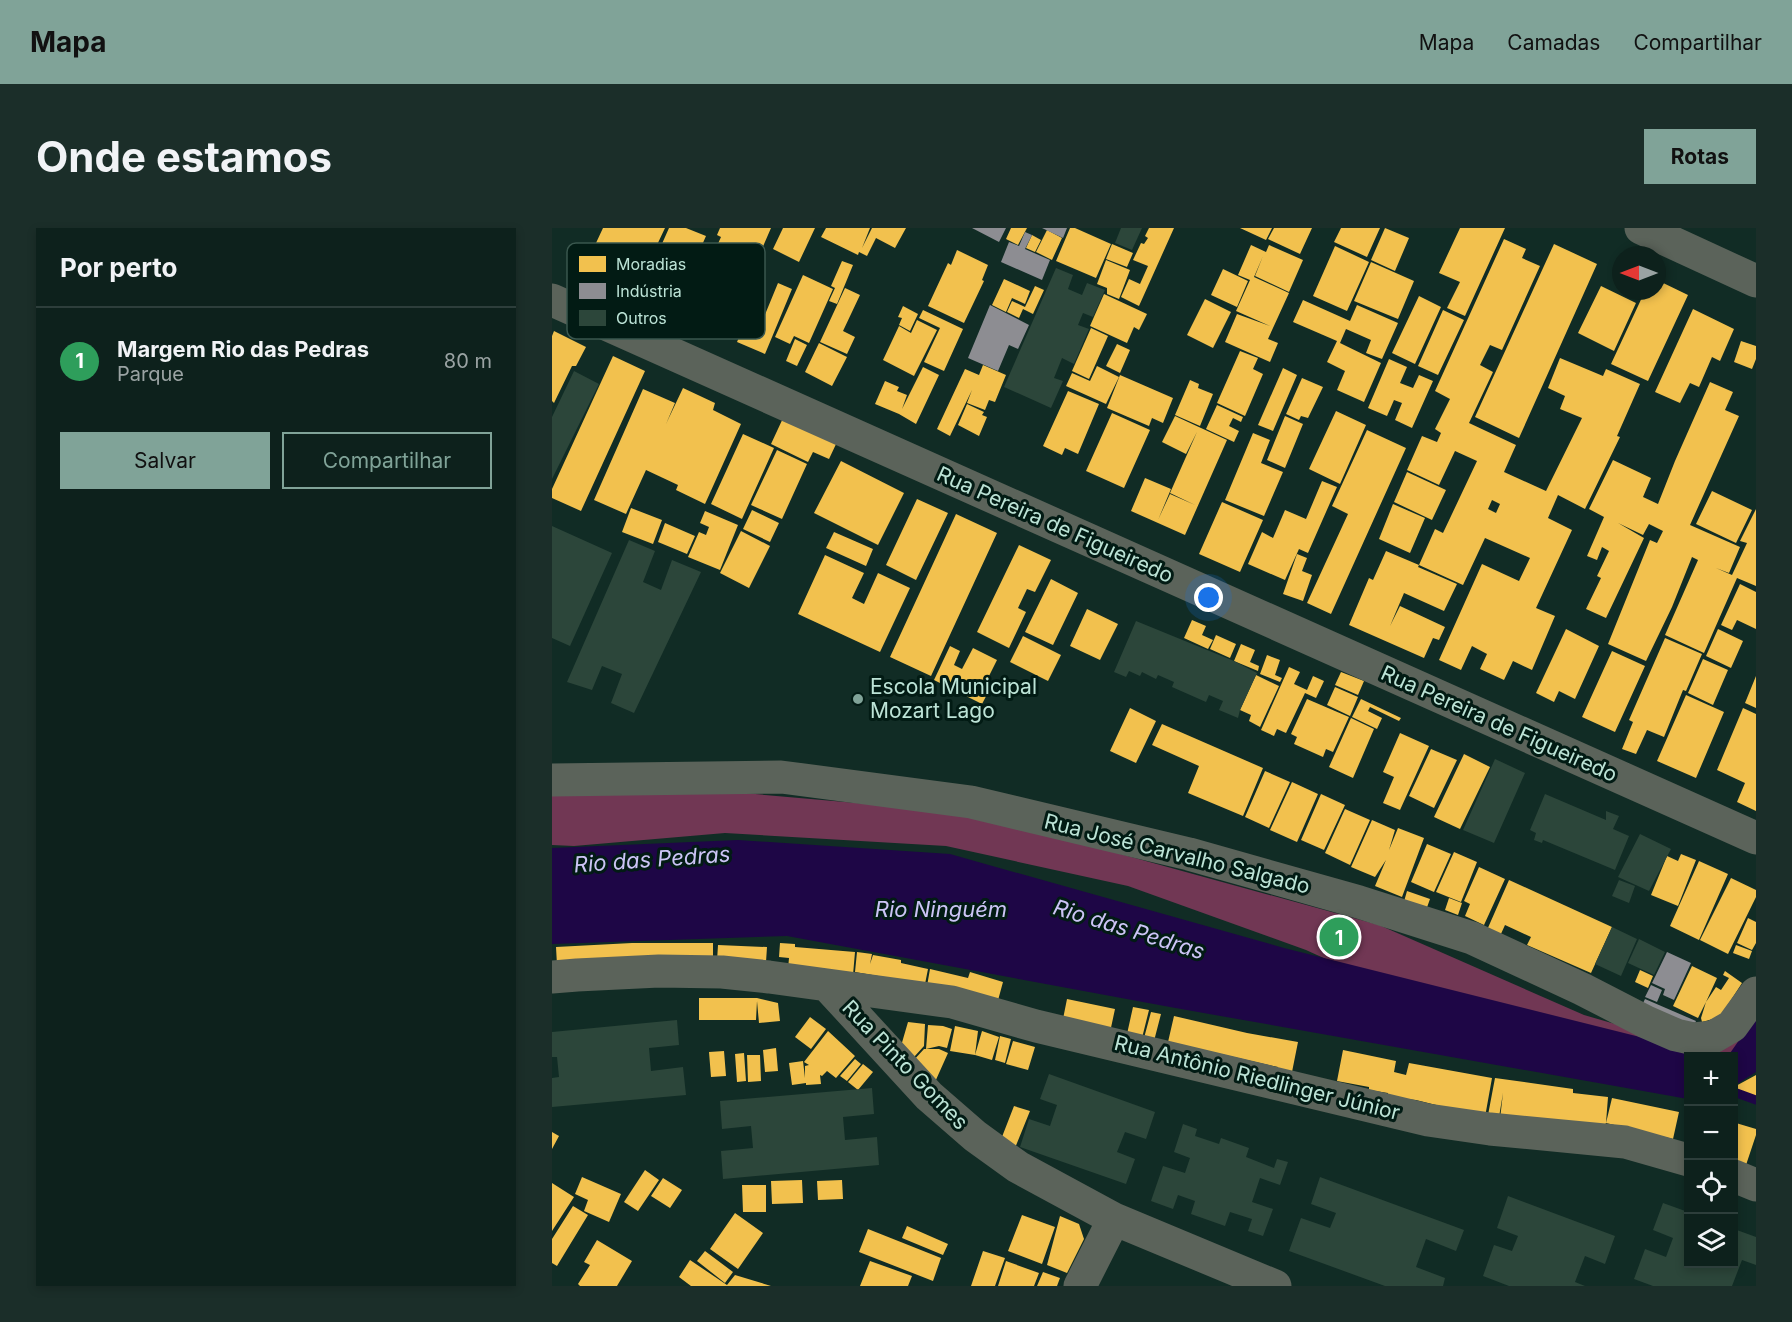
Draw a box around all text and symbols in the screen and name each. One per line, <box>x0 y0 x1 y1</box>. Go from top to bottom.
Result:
text: Mapa <box>30 25 107 59</box>
text: Mapa <box>1419 30 1474 55</box>
text: Camadas <box>1507 30 1600 55</box>
text: Compartilhar <box>1633 30 1762 55</box>
button: Rotas <box>1644 129 1756 184</box>
text: Onde estamos <box>36 131 332 182</box>
legend <box>567 243 765 339</box>
north arrow <box>1612 246 1666 300</box>
text: Por perto <box>60 252 178 283</box>
text: Moradias <box>616 254 686 274</box>
text: Indústria <box>616 281 682 301</box>
text: Outros <box>616 308 667 328</box>
text: Margem Rio das Pedras <box>117 336 369 362</box>
text: 1 <box>75 349 84 373</box>
text: 80 m <box>444 349 492 373</box>
text: Parque <box>117 362 184 386</box>
button: Salvar <box>60 432 270 489</box>
button: Compartilhar <box>282 432 492 489</box>
street label: Rua Pereira de Figueiredo <box>933 461 1177 588</box>
your location <box>1194 583 1223 612</box>
street label: Rua Pereira de Figueiredo <box>1377 660 1621 787</box>
place label: Escola Municipal Mozart Lago <box>870 674 1037 723</box>
marker: Escola Municipal Mozart Lago <box>851 692 865 706</box>
street label: Rua José Carvalho Salgado <box>1042 808 1312 899</box>
water label: Rio das Pedras <box>573 841 731 877</box>
water label: Rio das Pedras <box>1050 894 1208 964</box>
water label: Rio Ninguém <box>875 896 1007 922</box>
pin: 1 <box>1320 914 1358 960</box>
street label: Rua Pinto Gomes <box>837 995 973 1134</box>
street label: Rua Antônio Riedlinger Júnior <box>1112 1030 1403 1125</box>
map controls <box>1684 1052 1738 1268</box>
button: + <box>1684 1052 1738 1106</box>
button: − <box>1684 1106 1738 1160</box>
button: locate <box>1684 1160 1738 1214</box>
button: layers <box>1684 1214 1738 1268</box>

